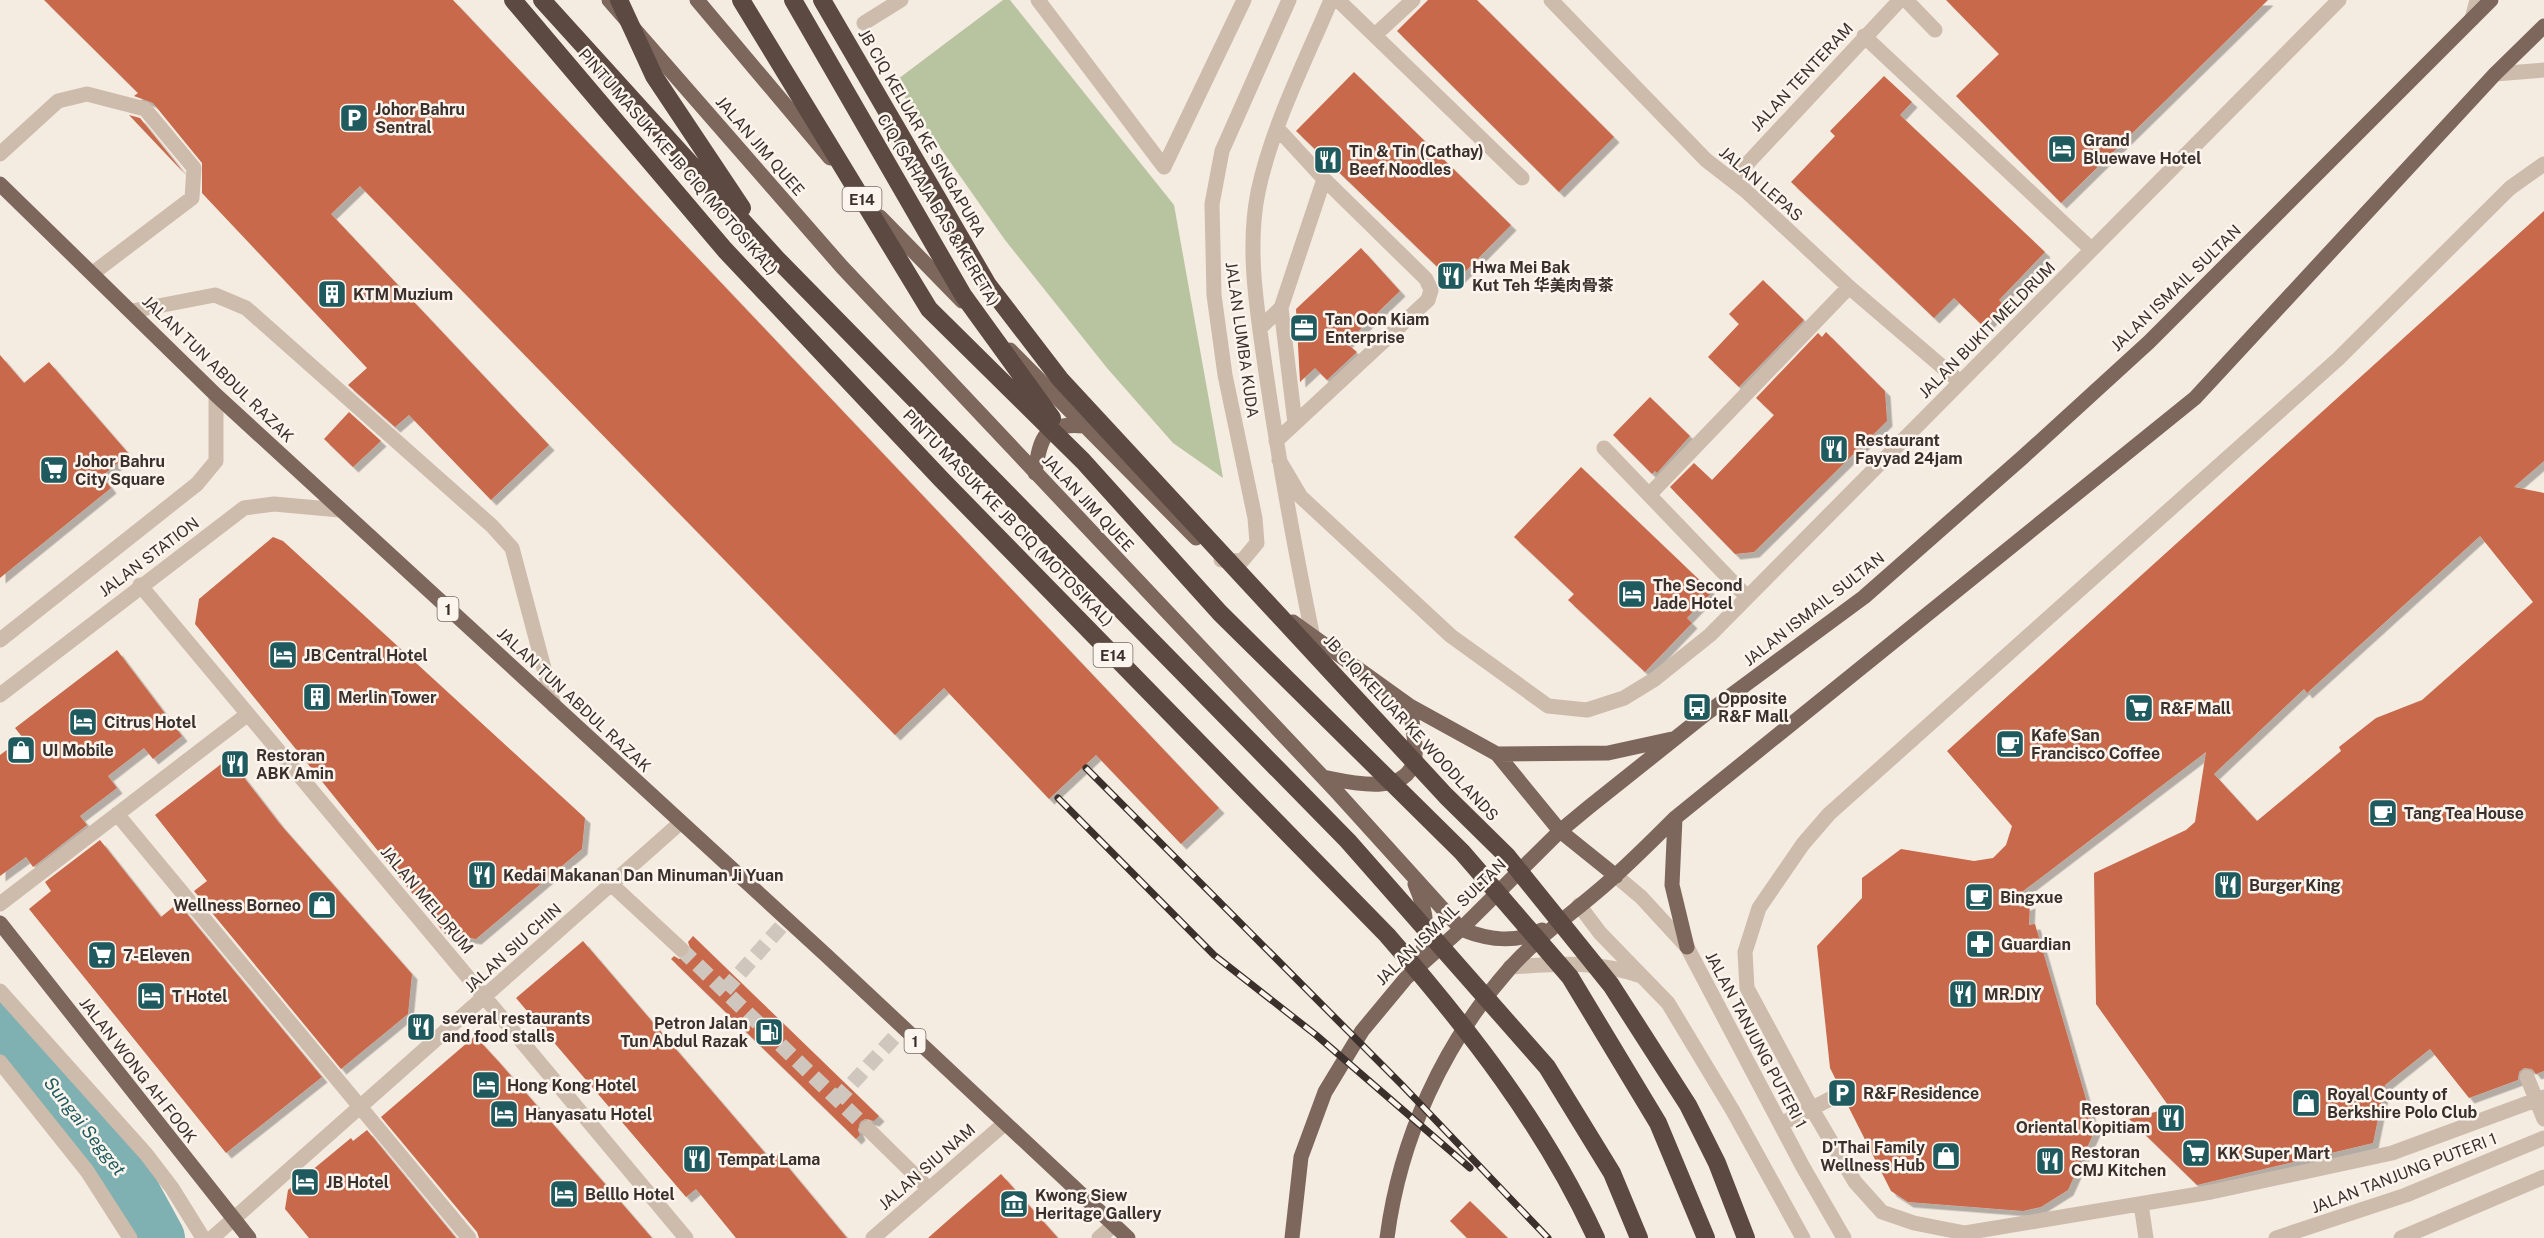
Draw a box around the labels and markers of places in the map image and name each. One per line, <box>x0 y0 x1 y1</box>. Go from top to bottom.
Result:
place label: Johor Bahru Sentral <box>375 100 465 137</box>
parking icon: Johor Bahru Sentral <box>338 102 370 134</box>
place label: Grand Bluewave Hotel <box>2083 131 2202 168</box>
hotel icon: Grand Bluewave Hotel <box>2046 133 2078 165</box>
place label: Tin & Tin (Cathay) Beef Noodles <box>1349 142 1484 179</box>
restaurant icon: Tin & Tin (Cathay) Beef Noodles <box>1312 144 1344 176</box>
place label: Hwa Mei Bak Kut Teh 华美肉骨茶 <box>1472 258 1614 295</box>
restaurant icon: Hwa Mei Bak Kut Teh 华美肉骨茶 <box>1435 260 1467 292</box>
building icon: KTM Muzium <box>316 278 348 310</box>
place label: KTM Muzium <box>353 285 453 304</box>
place label: Tan Oon Kiam Enterprise <box>1325 310 1429 347</box>
office icon: Tan Oon Kiam Enterprise <box>1288 312 1320 344</box>
place label: Restaurant Fayyad 24jam <box>1855 431 1963 468</box>
restaurant icon: Restaurant Fayyad 24jam <box>1818 433 1850 465</box>
place label: Johor Bahru City Square <box>75 452 165 489</box>
supermarket icon: Johor Bahru City Square <box>38 454 70 486</box>
place label: The Second Jade Hotel <box>1653 576 1743 613</box>
hotel icon: The Second Jade Hotel <box>1616 578 1648 610</box>
hotel icon: JB Central Hotel <box>267 639 299 671</box>
place label: JB Central Hotel <box>304 646 428 665</box>
building icon: Merlin Tower <box>301 681 333 713</box>
place label: Merlin Tower <box>338 688 437 707</box>
place label: Opposite R&F Mall <box>1718 689 1789 726</box>
bus stop icon: Opposite R&F Mall <box>1681 691 1713 723</box>
supermarket icon: R&F Mall <box>2123 692 2155 724</box>
place label: R&F Mall <box>2160 699 2231 718</box>
hotel icon: Citrus Hotel <box>67 706 99 738</box>
place label: Citrus Hotel <box>104 713 196 732</box>
place label: Kafe San Francisco Coffee <box>2031 726 2160 763</box>
cafe icon: Kafe San Francisco Coffee <box>1994 728 2026 760</box>
shop icon: UI Mobile <box>5 734 37 766</box>
place label: UI Mobile <box>42 741 114 760</box>
place label: Restoran ABK Amin <box>256 746 334 783</box>
restaurant icon: Restoran ABK Amin <box>219 748 251 780</box>
cafe icon: Tang Tea House <box>2367 797 2399 829</box>
place label: Tang Tea House <box>2404 804 2524 823</box>
restaurant icon: Kedai Makanan Dan Minuman Ji Yuan <box>466 859 498 891</box>
place label: Kedai Makanan Dan Minuman Ji Yuan <box>503 866 783 885</box>
restaurant icon: Burger King <box>2212 869 2244 901</box>
place label: Burger King <box>2249 876 2341 895</box>
cafe icon: Bingxue <box>1963 881 1995 913</box>
place label: Bingxue <box>2000 888 2063 907</box>
shop icon: Wellness Borneo <box>306 889 338 921</box>
place label: Wellness Borneo <box>173 896 301 915</box>
pharmacy icon: Guardian <box>1964 928 1996 960</box>
place label: Guardian <box>2001 935 2071 954</box>
supermarket icon: 7-Eleven <box>86 939 118 971</box>
place label: 7-Eleven <box>123 946 190 965</box>
restaurant icon: MR.DIY <box>1947 978 1979 1010</box>
hotel icon: T Hotel <box>135 980 167 1012</box>
place label: MR.DIY <box>1984 985 2042 1004</box>
place label: T Hotel <box>172 987 227 1006</box>
place label: several restaurants and food stalls <box>442 1009 590 1046</box>
restaurant icon: several restaurants and food stalls <box>405 1011 437 1043</box>
place label: Petron Jalan Tun Abdul Razak <box>621 1014 748 1051</box>
fuel station icon: Petron Jalan Tun Abdul Razak <box>753 1016 785 1048</box>
hotel icon: Hong Kong Hotel <box>470 1069 502 1101</box>
place label: Hong Kong Hotel <box>507 1076 637 1095</box>
parking icon: R&F Residence <box>1826 1077 1858 1109</box>
place label: R&F Residence <box>1863 1084 1979 1103</box>
place label: Royal County of Berkshire Polo Club <box>2327 1085 2478 1122</box>
shop icon: Royal County of Berkshire Polo Club <box>2290 1087 2322 1119</box>
hotel icon: Hanyasatu Hotel <box>488 1098 520 1130</box>
place label: Restoran Oriental Kopitiam <box>2016 1100 2150 1137</box>
restaurant icon: Restoran Oriental Kopitiam <box>2155 1102 2187 1134</box>
place label: Hanyasatu Hotel <box>525 1105 652 1124</box>
supermarket icon: KK Super Mart <box>2180 1137 2212 1169</box>
place label: D'Thai Family Wellness Hub <box>1820 1138 1925 1175</box>
shop icon: D'Thai Family Wellness Hub <box>1930 1140 1962 1172</box>
restaurant icon: Tempat Lama <box>681 1143 713 1175</box>
place label: Restoran CMJ Kitchen <box>2071 1143 2166 1180</box>
place label: KK Super Mart <box>2217 1144 2331 1163</box>
restaurant icon: Restoran CMJ Kitchen <box>2034 1145 2066 1177</box>
place label: Tempat Lama <box>718 1150 820 1169</box>
hotel icon: JB Hotel <box>289 1166 321 1198</box>
place label: JB Hotel <box>326 1173 389 1192</box>
hotel icon: Belllo Hotel <box>548 1178 580 1210</box>
place label: Belllo Hotel <box>585 1185 675 1204</box>
place label: Kwong Siew Heritage Gallery <box>1035 1186 1162 1223</box>
museum icon: Kwong Siew Heritage Gallery <box>998 1188 1030 1220</box>

